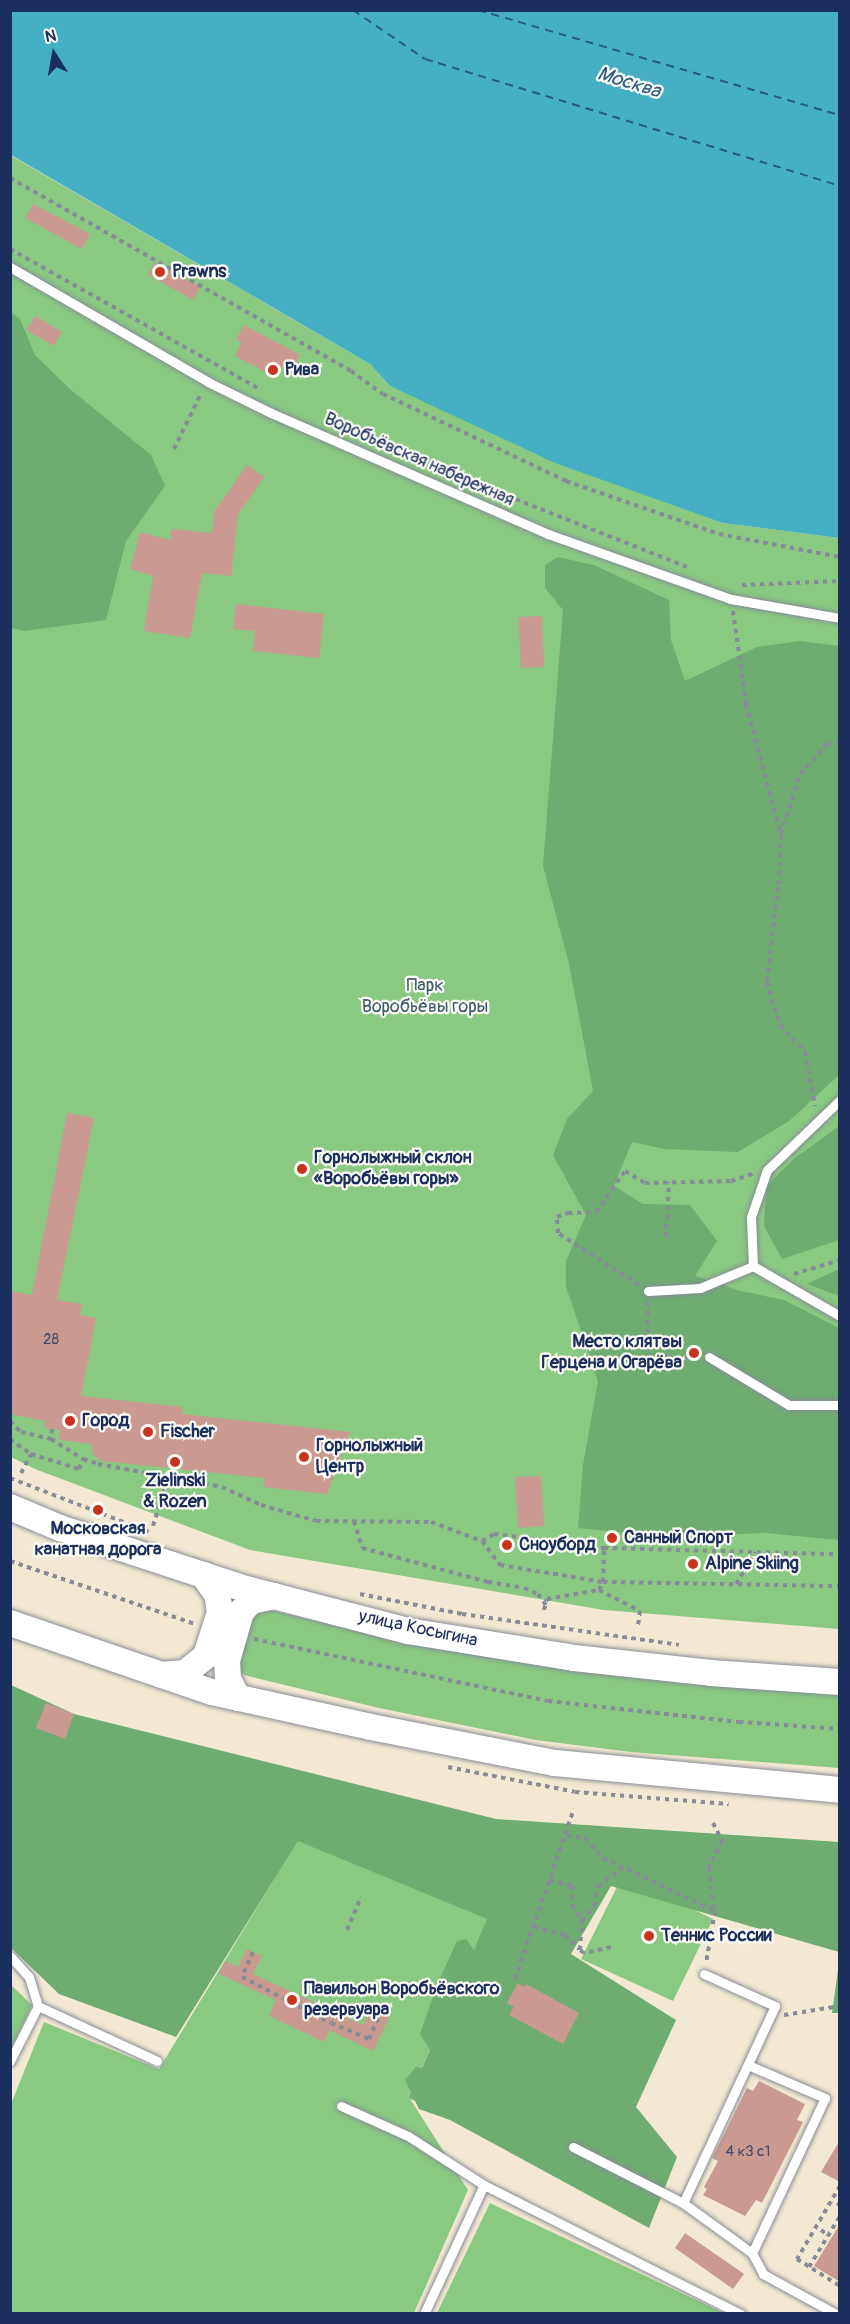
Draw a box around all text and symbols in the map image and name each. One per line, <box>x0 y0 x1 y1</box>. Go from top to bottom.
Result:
north arrow <box>24 24 84 84</box>
text: N <box>43 25 58 47</box>
water label: Москва <box>595 61 663 103</box>
place label: Prawns <box>172 261 226 283</box>
marker: Prawns <box>153 265 167 279</box>
place label: Рива <box>285 359 319 381</box>
marker: Рива <box>266 363 280 377</box>
street label: Воробьёвская набережная <box>321 408 517 512</box>
park label: Парк Воробьёвы горы <box>362 976 488 1018</box>
place label: Горнолыжный склон «Воробьёвы горы» <box>314 1148 472 1190</box>
marker: Горнолыжный склон «Воробьёвы горы» <box>295 1162 309 1176</box>
house number: 28 <box>43 1331 59 1349</box>
place label: Место клятвы Герцена и Огарёва <box>541 1332 682 1374</box>
marker: Место клятвы Герцена и Огарёва <box>687 1346 701 1360</box>
place label: Город <box>82 1410 129 1432</box>
marker: Город <box>63 1414 77 1428</box>
place label: Fischer <box>160 1421 215 1443</box>
marker: Fischer <box>141 1425 155 1439</box>
place label: Горнолыжный Центр <box>316 1436 423 1478</box>
marker: Горнолыжный Центр <box>297 1450 311 1464</box>
marker: Zielinski & Rozen <box>168 1455 182 1469</box>
place label: Zielinski & Rozen <box>143 1471 207 1514</box>
marker: Московская канатная дорога <box>91 1503 105 1517</box>
place label: Московская канатная дорога <box>35 1519 161 1562</box>
place label: Санный Спорт <box>624 1527 733 1549</box>
marker: Санный Спорт <box>605 1531 619 1545</box>
place label: Сноуборд <box>519 1534 596 1556</box>
marker: Сноуборд <box>500 1538 514 1552</box>
place label: Alpine Skiing <box>705 1553 799 1575</box>
marker: Alpine Skiing <box>686 1557 700 1571</box>
street label: улица Косыгина <box>357 1606 479 1652</box>
place label: Теннис России <box>661 1925 772 1947</box>
marker: Теннис России <box>642 1929 656 1943</box>
place label: Павильон Воробьёвского резервуара <box>304 1979 499 2022</box>
marker: Павильон Воробьёвского резервуара <box>285 1993 299 2007</box>
house number: 4 к3 с1 <box>726 2143 770 2161</box>

